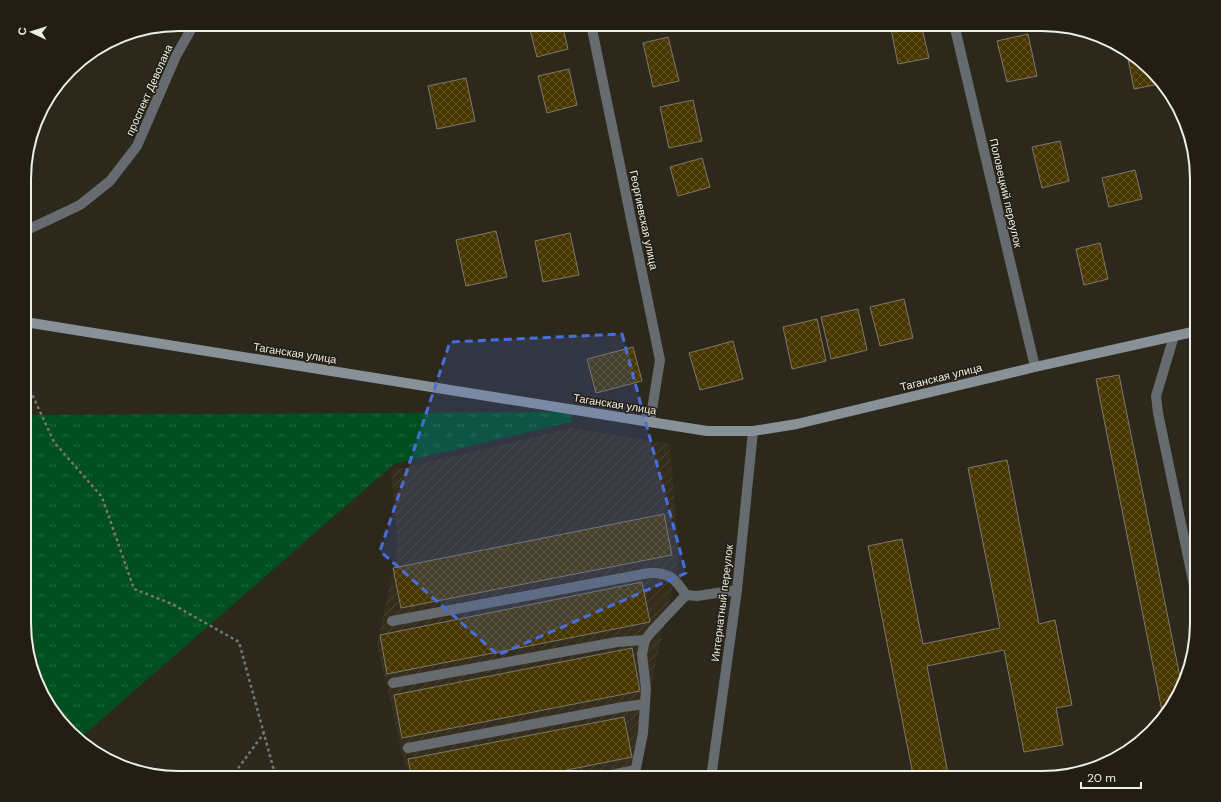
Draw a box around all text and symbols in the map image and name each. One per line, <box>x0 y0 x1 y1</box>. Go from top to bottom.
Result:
north arrow <box>12 12 52 52</box>
text: С <box>15 27 29 36</box>
street label: проспект Деволана <box>123 41 176 138</box>
street label: Половецкий переулок <box>987 137 1025 249</box>
street label: Георгиевская улица <box>627 169 662 272</box>
street label: Таганская улица <box>252 340 338 367</box>
street label: Таганская улица <box>899 360 984 394</box>
street label: Таганская улица <box>572 391 658 418</box>
street label: Интернатный переулок <box>708 543 736 662</box>
scale bar <box>1081 764 1141 790</box>
text: 20 m <box>1087 770 1116 786</box>

